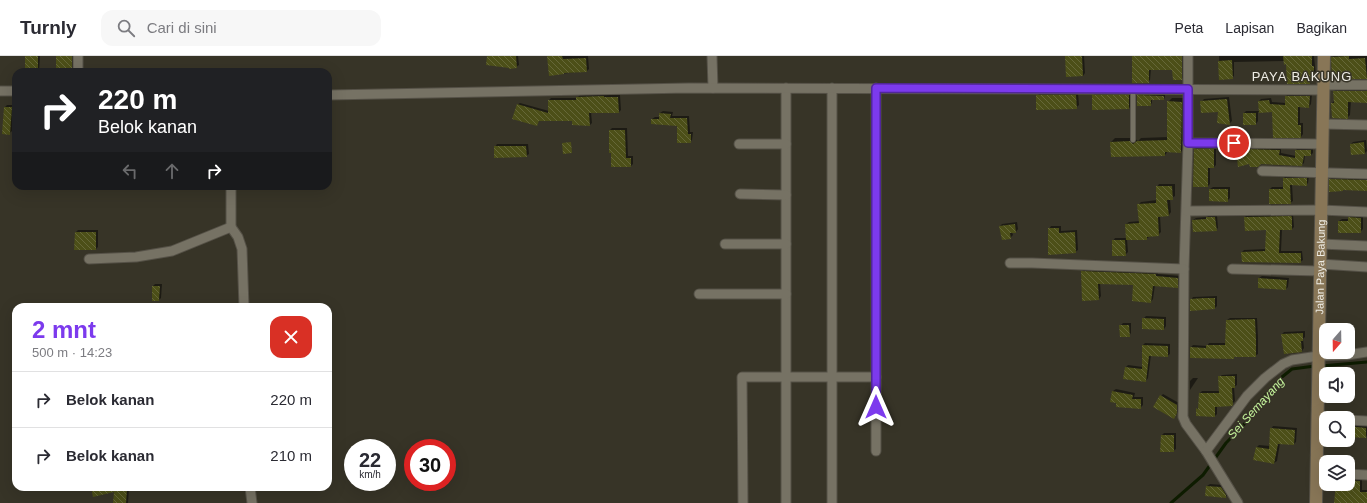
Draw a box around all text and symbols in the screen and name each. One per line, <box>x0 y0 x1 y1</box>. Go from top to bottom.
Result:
search box <box>101 10 381 46</box>
text: Turnly <box>20 17 77 38</box>
icon: search <box>115 17 137 39</box>
text: Cari di sini <box>147 19 217 36</box>
text: Peta <box>1175 20 1203 36</box>
text: Lapisan <box>1225 20 1274 36</box>
text: Bagikan <box>1296 20 1347 36</box>
district label: PAYA BAKUNG <box>1252 69 1352 84</box>
icon: right <box>32 84 84 136</box>
text: 220 m <box>98 84 177 115</box>
text: Belok kanan <box>98 117 197 137</box>
pin <box>1217 126 1251 160</box>
icon: arrive <box>1223 132 1245 154</box>
icon: left <box>119 160 141 182</box>
icon: ahead <box>161 160 183 182</box>
icon: right <box>203 160 225 182</box>
street label: Jalan Paya Bakung <box>1313 219 1327 315</box>
text: 2 mnt <box>32 316 96 343</box>
button: close <box>270 316 312 358</box>
north arrow <box>1319 323 1355 359</box>
map controls <box>1319 323 1355 491</box>
text: 500 m · 14:23 <box>32 345 112 360</box>
button: sound <box>1319 367 1355 403</box>
water label: Sei Semayang <box>1225 374 1288 442</box>
position arrow <box>855 386 897 428</box>
icon: right <box>32 389 54 411</box>
text: Belok kanan <box>66 391 154 408</box>
text: 220 m <box>270 391 312 408</box>
button: search <box>1319 411 1355 447</box>
speed limit sign: 30 <box>404 439 456 491</box>
icon: right <box>32 445 54 467</box>
text: Belok kanan <box>66 447 154 464</box>
text: 210 m <box>270 447 312 464</box>
text: 22 <box>359 449 381 471</box>
button: layers <box>1319 455 1355 491</box>
text: km/h <box>359 469 381 480</box>

